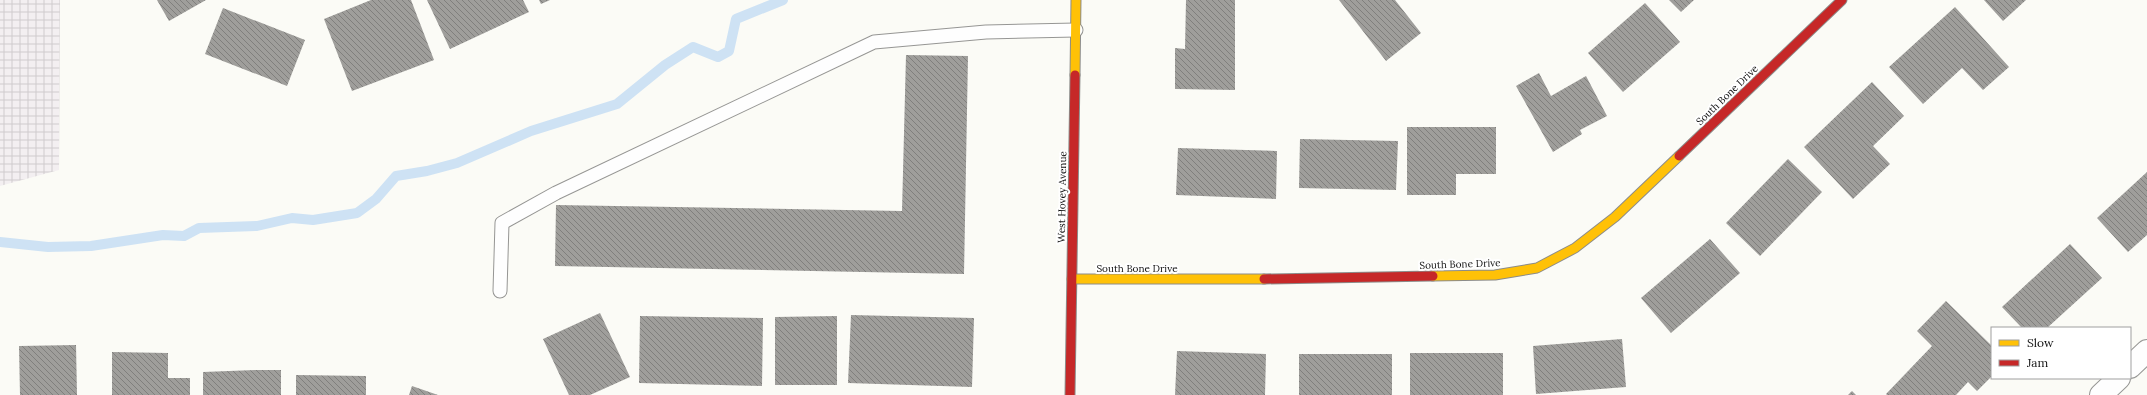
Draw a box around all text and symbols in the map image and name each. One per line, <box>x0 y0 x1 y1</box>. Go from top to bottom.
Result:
street label: South Bone Drive <box>1693 62 1761 128</box>
street label: West Hovey Avenue <box>1055 150 1069 243</box>
street label: South Bone Drive <box>1419 256 1501 272</box>
street label: South Bone Drive <box>1096 262 1178 275</box>
legend <box>1991 327 2131 379</box>
text: Slow <box>2027 335 2054 350</box>
text: Jam <box>2026 355 2048 370</box>

